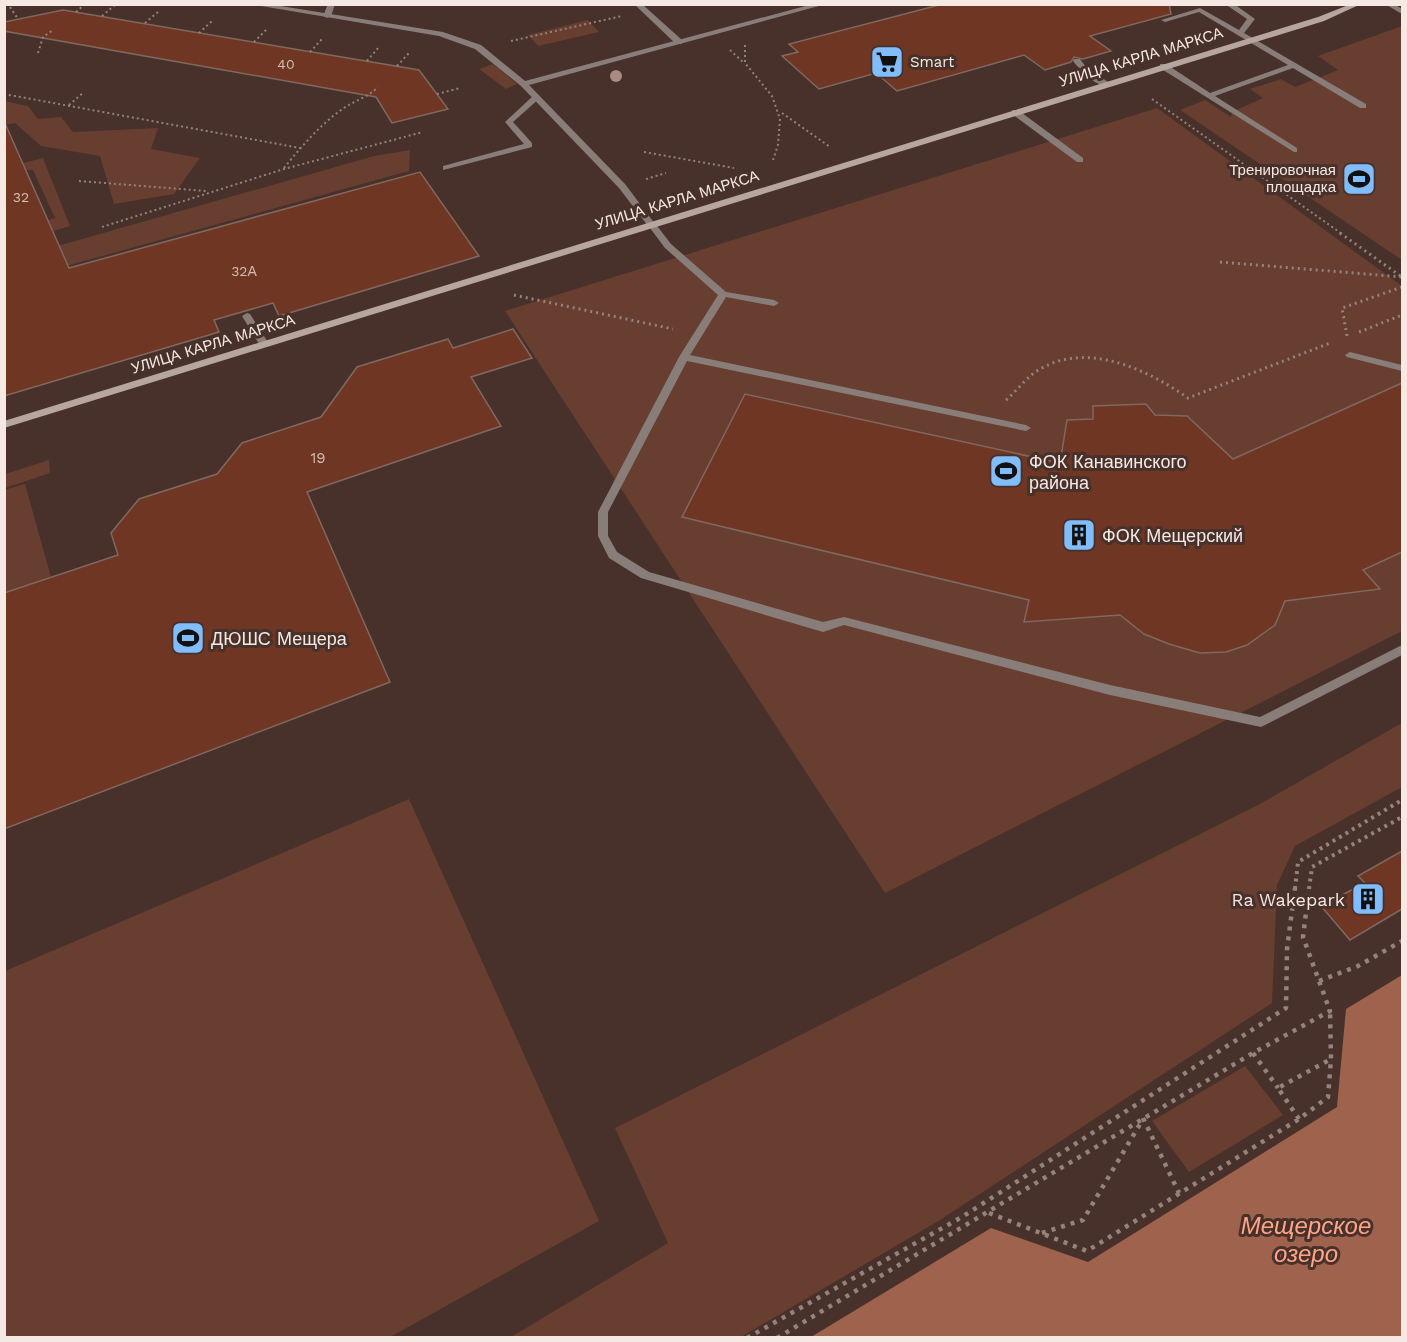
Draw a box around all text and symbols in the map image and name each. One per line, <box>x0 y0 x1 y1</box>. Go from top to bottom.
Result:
street label: УЛИЦА КАРЛА МАРКСА <box>1057 23 1225 91</box>
supermarket icon: Smart <box>869 44 905 80</box>
place label: Smart <box>910 53 955 71</box>
house number: 40 <box>277 56 295 72</box>
place label: Тренировочная площадка <box>1229 161 1337 196</box>
sports icon: Тренировочная площадка <box>1341 161 1377 197</box>
street label: УЛИЦА КАРЛА МАРКСА <box>593 166 761 234</box>
house number: 32 <box>13 189 29 205</box>
house number: 32А <box>231 263 257 279</box>
street label: УЛИЦА КАРЛА МАРКСА <box>129 310 297 378</box>
house number: 19 <box>310 449 326 467</box>
place label: ФОК Канавинского района <box>1029 451 1187 493</box>
sports icon: ФОК Канавинского района <box>988 453 1024 489</box>
building icon: ФОК Мещерский <box>1061 517 1097 553</box>
place label: ФОК Мещерский <box>1102 525 1243 546</box>
sports icon: ДЮШС Мещера <box>170 620 206 656</box>
place label: ДЮШС Мещера <box>211 628 348 649</box>
building icon: Ra Wakepark <box>1350 881 1386 917</box>
place label: Ra Wakepark <box>1231 889 1345 910</box>
water label: Мещерское озеро <box>1241 1212 1371 1268</box>

